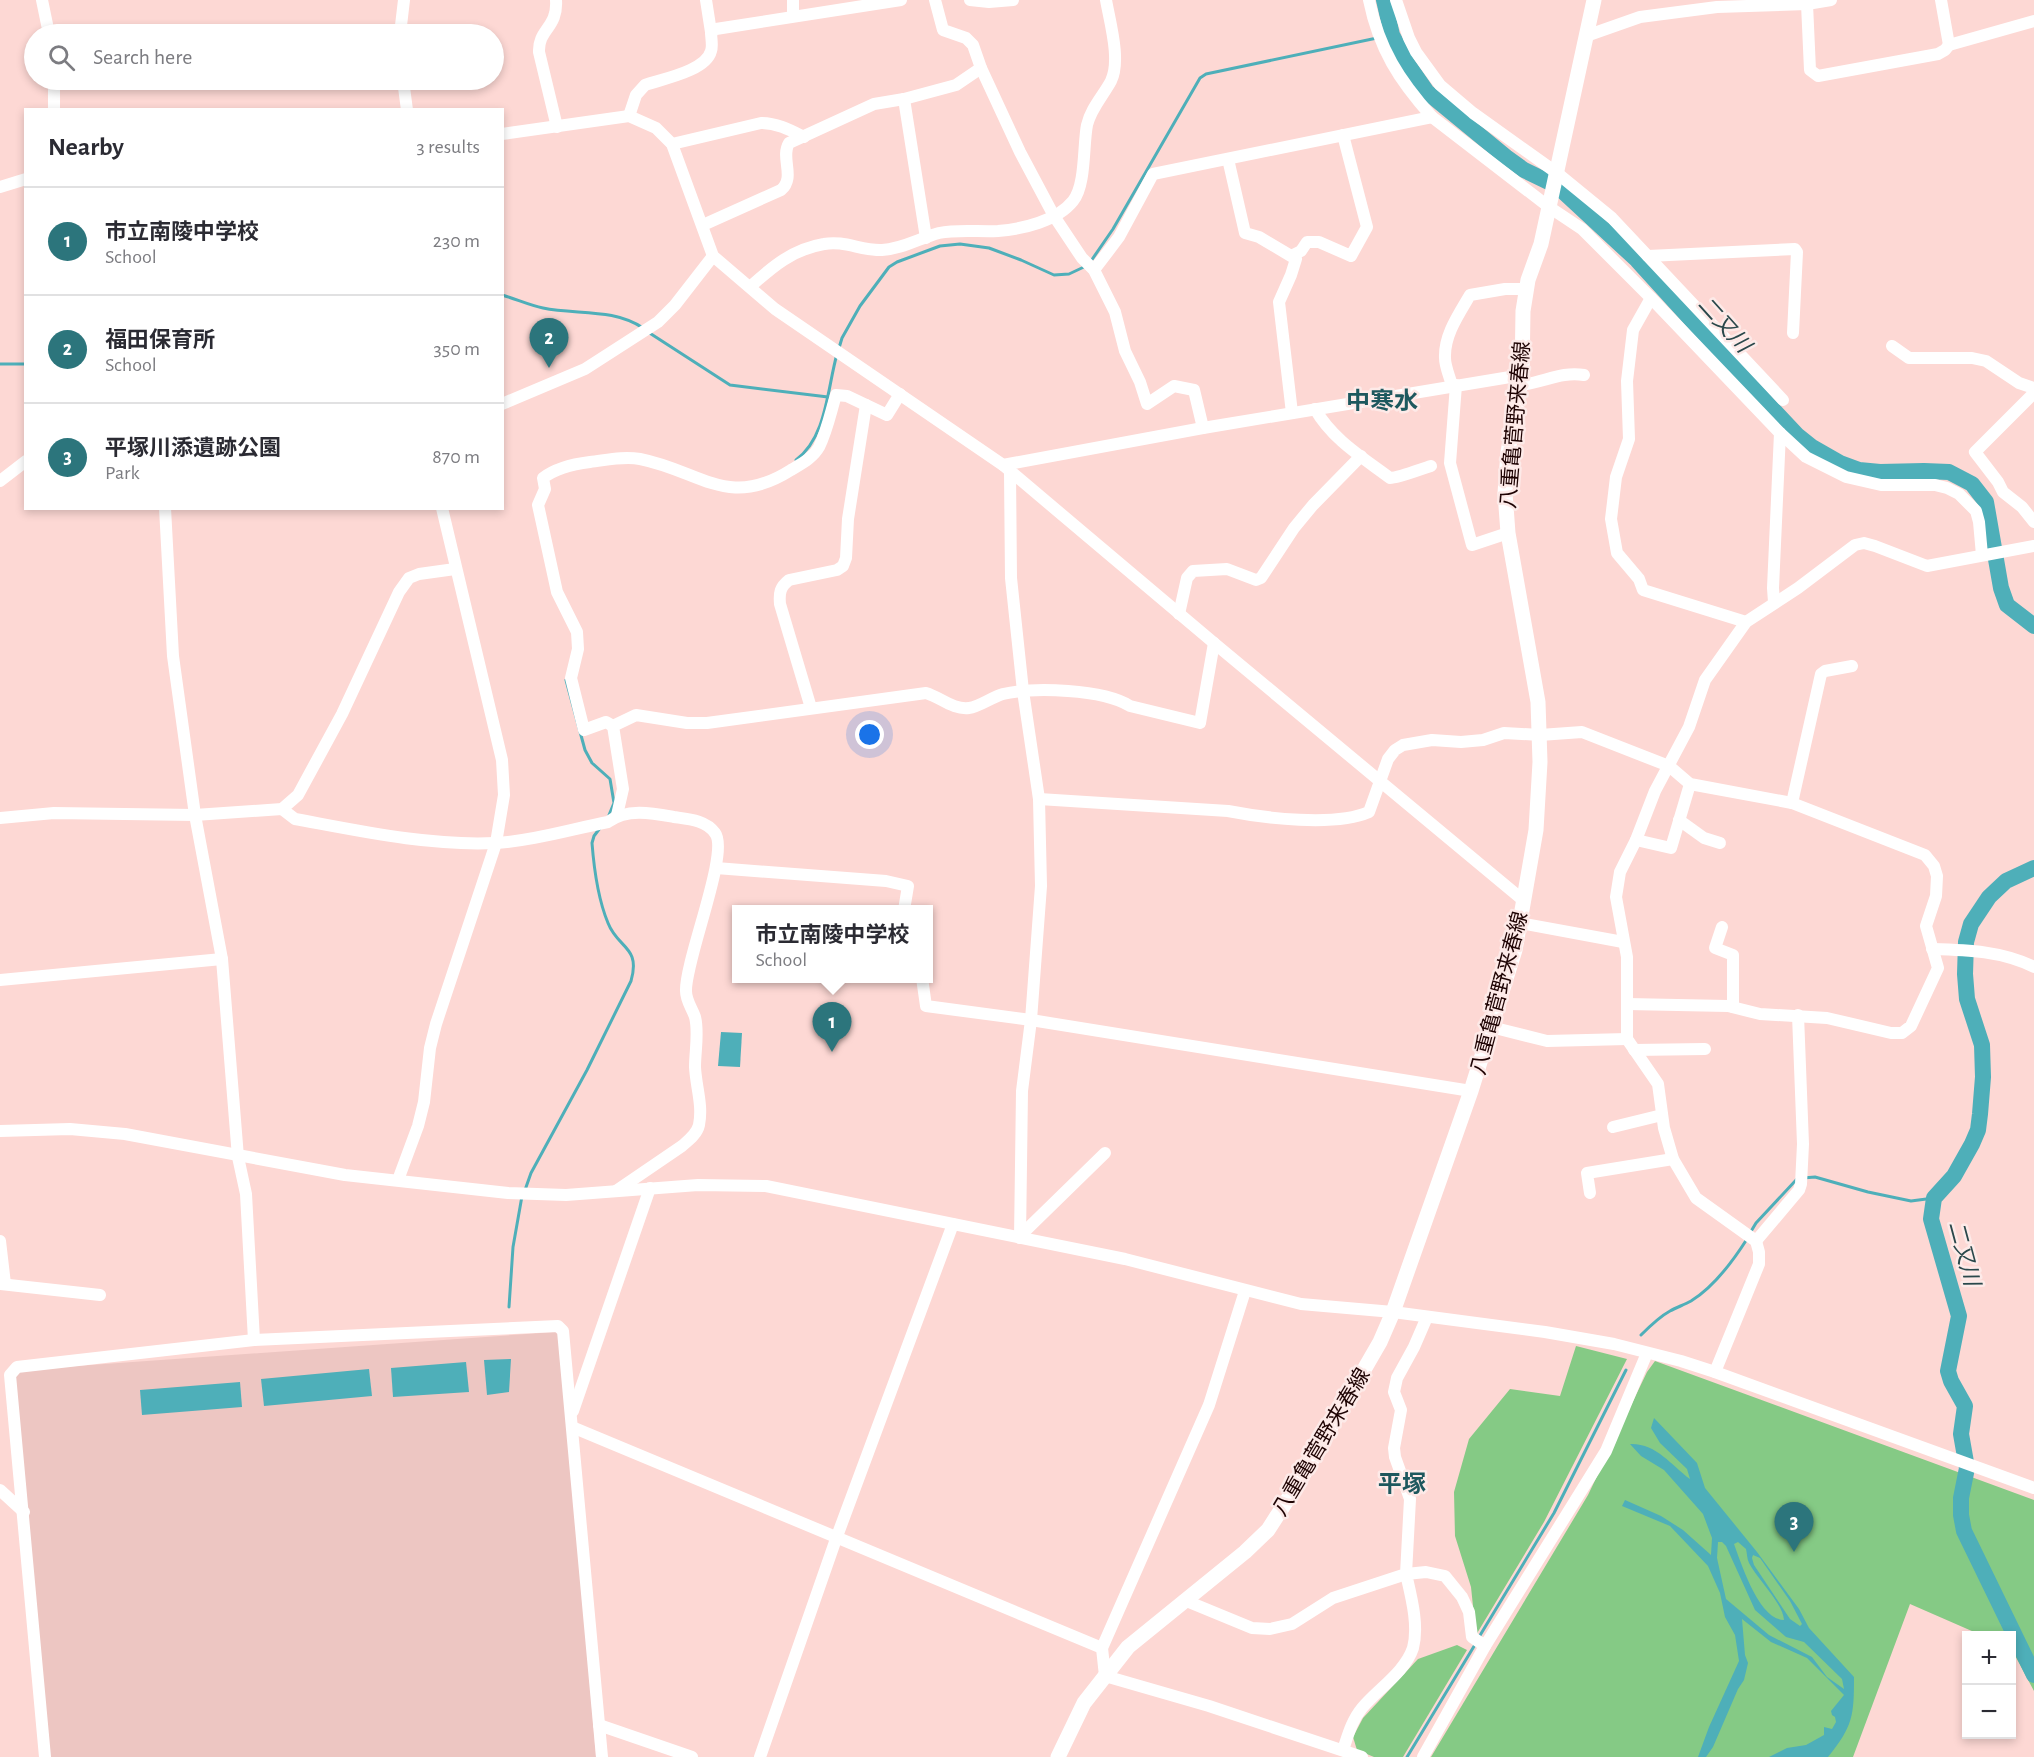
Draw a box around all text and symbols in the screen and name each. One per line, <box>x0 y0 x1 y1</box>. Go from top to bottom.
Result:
search box <box>24 24 504 90</box>
icon: search <box>45 41 78 74</box>
text: Search here <box>93 46 192 68</box>
text: Nearby <box>48 134 124 160</box>
text: 3 results <box>416 137 480 157</box>
text: 市立南陵中学校 <box>105 221 259 243</box>
text: 1 <box>64 231 71 251</box>
text: 230 m <box>433 231 480 251</box>
text: School <box>105 247 157 267</box>
water label: 二又川 <box>1694 293 1756 358</box>
pin: 2 <box>530 318 568 368</box>
text: 福田保育所 <box>105 329 215 351</box>
text: 2 <box>63 339 72 359</box>
text: 350 m <box>434 339 480 359</box>
street label: 八重亀菅野来春線 <box>1497 340 1533 510</box>
text: School <box>105 355 157 375</box>
district label: 中寒水 <box>1346 388 1418 414</box>
text: 平塚川添遺跡公園 <box>105 437 281 459</box>
text: 3 <box>63 447 72 467</box>
text: 870 m <box>432 447 480 467</box>
text: Park <box>105 463 140 483</box>
your location <box>855 720 884 749</box>
popup <box>732 905 933 983</box>
street label: 八重亀菅野来春線 <box>1467 909 1531 1077</box>
text: 市立南陵中学校 <box>755 924 910 946</box>
text: School <box>755 950 807 970</box>
pin: 1 <box>812 1002 852 1052</box>
water label: 二又川 <box>1945 1219 1984 1290</box>
street label: 八重亀菅野来春線 <box>1268 1364 1374 1520</box>
district label: 平塚 <box>1378 1471 1426 1497</box>
pin: 3 <box>1774 1502 1814 1552</box>
map controls <box>1962 1631 2016 1739</box>
button: + <box>1962 1631 2016 1685</box>
button: − <box>1962 1685 2016 1739</box>

